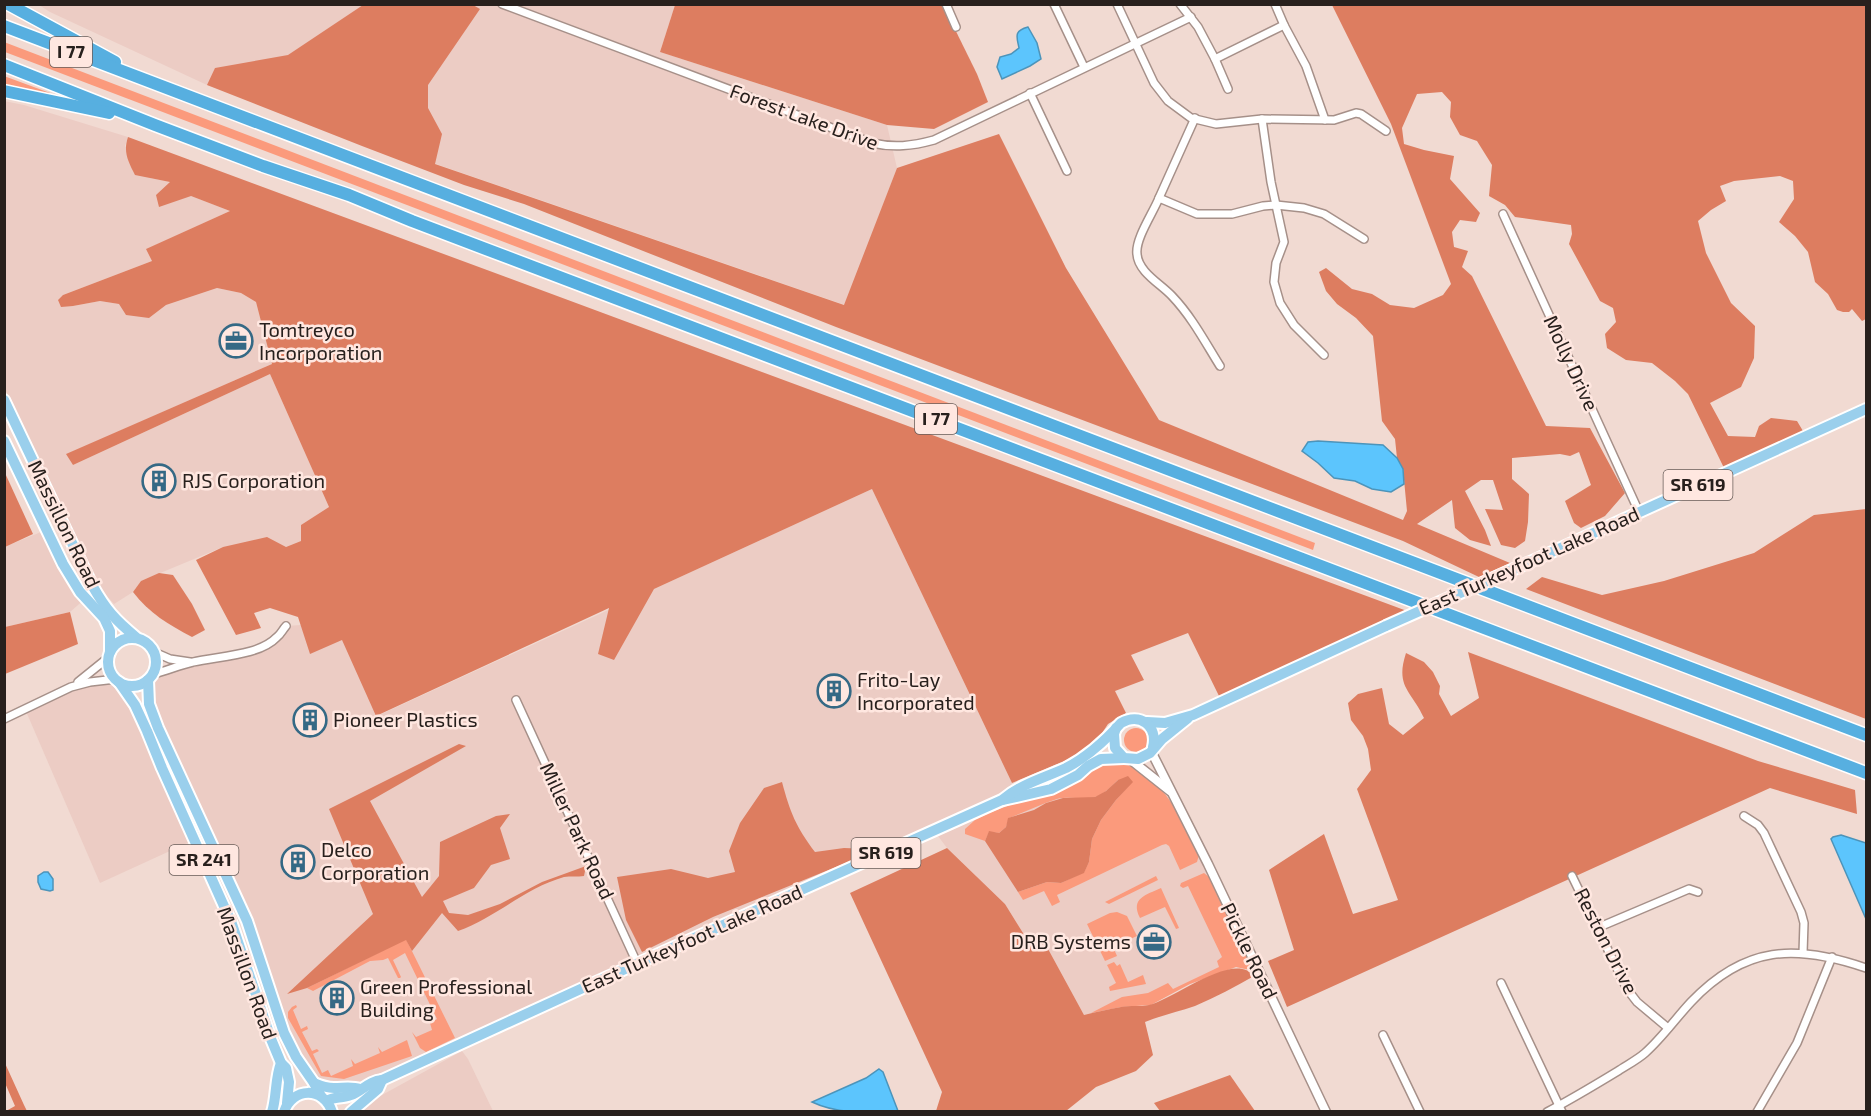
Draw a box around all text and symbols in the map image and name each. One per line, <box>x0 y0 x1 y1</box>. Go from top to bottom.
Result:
road number: I 77 <box>50 37 92 67</box>
street label: Forest Lake Drive <box>727 78 882 154</box>
street label: Molly Drive <box>1539 311 1604 414</box>
place label: Tomtreyco Incorporation <box>259 317 382 364</box>
office icon: Tomtreyco Incorporation <box>218 323 254 359</box>
road number: I 77 <box>915 404 957 434</box>
street label: Massillon Road <box>24 456 106 591</box>
building icon: RJS Corporation <box>141 463 177 499</box>
place label: RJS Corporation <box>182 468 325 492</box>
road number: SR 619 <box>1664 470 1732 500</box>
street label: East Turkeyfoot Lake Road <box>1415 501 1643 620</box>
place label: Frito-Lay Incorporated <box>857 667 975 714</box>
building icon: Frito-Lay Incorporated <box>816 673 852 709</box>
building icon: Pioneer Plastics <box>292 702 328 738</box>
place label: Pioneer Plastics <box>333 707 478 731</box>
street label: Miller Park Road <box>536 758 620 903</box>
place label: Delco Corporation <box>321 837 429 884</box>
road number: SR 619 <box>852 838 920 868</box>
building icon: Delco Corporation <box>280 844 316 880</box>
road number: SR 241 <box>170 845 238 875</box>
street label: East Turkeyfoot Lake Road <box>578 879 806 998</box>
street label: Reston Drive <box>1570 884 1644 998</box>
street label: Pickle Road <box>1216 899 1283 1003</box>
street label: Massillon Road <box>213 903 283 1042</box>
office icon: DRB Systems <box>1136 924 1172 960</box>
place label: DRB Systems <box>1011 929 1131 953</box>
place label: Green Professional Building <box>360 974 532 1021</box>
building icon: Green Professional Building <box>319 980 355 1016</box>

